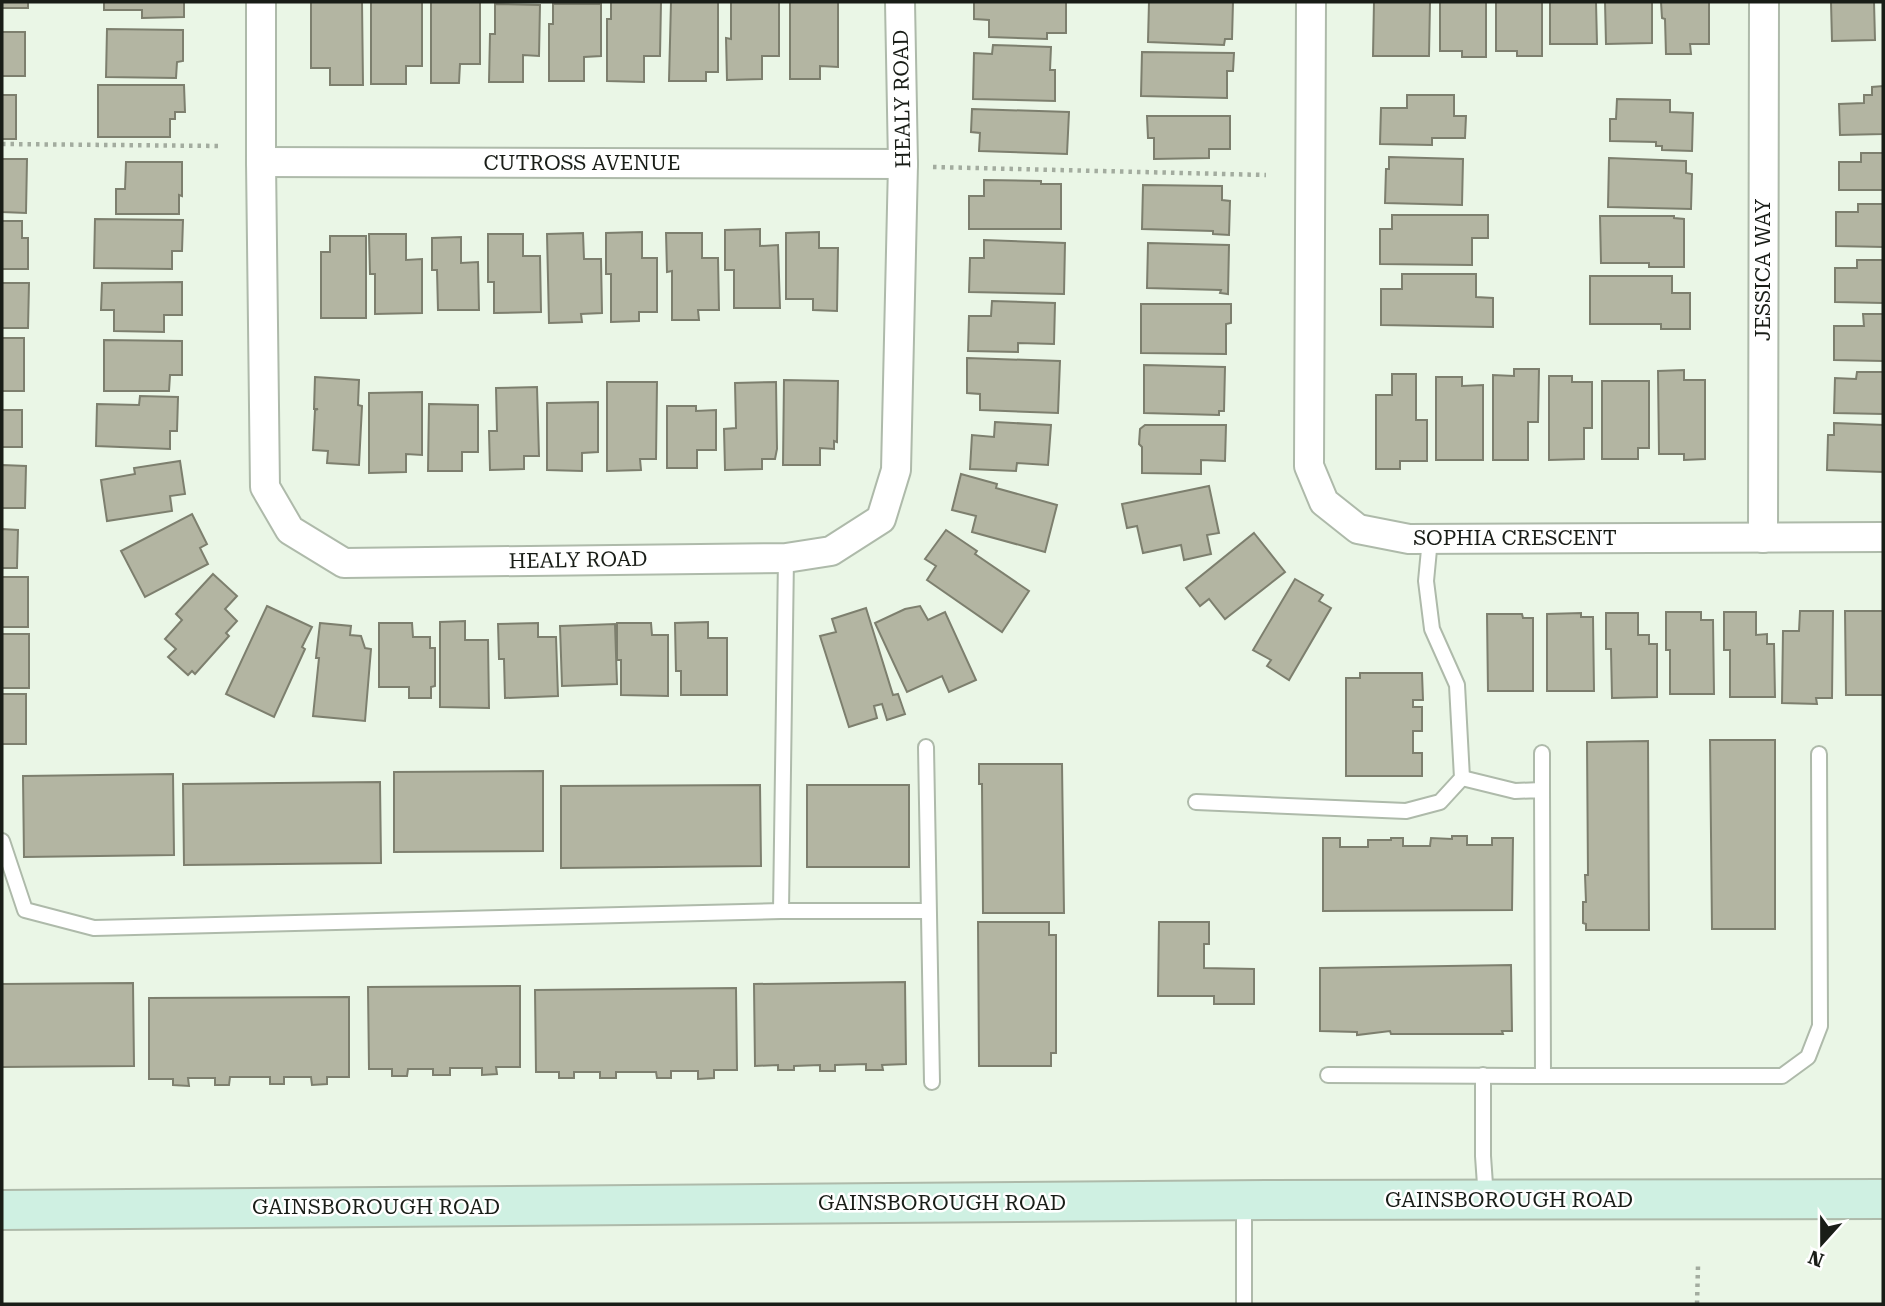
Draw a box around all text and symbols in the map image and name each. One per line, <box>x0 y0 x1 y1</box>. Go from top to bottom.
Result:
street label: HEALY ROAD <box>889 29 915 169</box>
street label: CUTROSS AVENUE <box>483 151 681 175</box>
street label: JESSICA WAY <box>1751 198 1775 341</box>
street label: SOPHIA CRESCENT <box>1413 526 1617 550</box>
street label: HEALY ROAD <box>508 547 648 573</box>
street label: GAINSBOROUGH ROAD <box>1385 1188 1633 1212</box>
street label: GAINSBOROUGH ROAD <box>818 1191 1066 1215</box>
street label: GAINSBOROUGH ROAD <box>252 1195 500 1219</box>
north arrow <box>1787 1208 1857 1278</box>
text: N <box>1805 1245 1827 1272</box>

